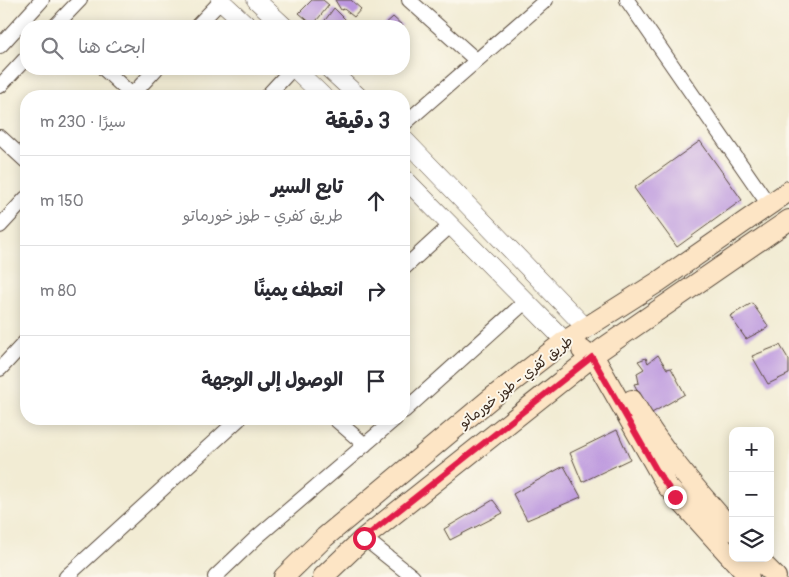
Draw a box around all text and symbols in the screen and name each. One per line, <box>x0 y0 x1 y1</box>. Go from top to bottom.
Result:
search box <box>20 20 410 75</box>
icon: search <box>38 34 66 62</box>
text: ابحث هنا <box>78 35 146 59</box>
text: 3 دقيقة <box>325 108 390 135</box>
text: سيرًا · 230 m <box>40 112 126 132</box>
text: تابع السير <box>271 175 343 199</box>
icon: ahead <box>362 187 390 215</box>
text: 150 m <box>40 191 84 211</box>
text: طريق كفري - طوز خورماتو <box>183 206 343 226</box>
icon: right <box>362 277 390 305</box>
text: انعطف يمينًا <box>254 278 343 302</box>
text: 80 m <box>40 281 77 301</box>
street label: طريق كفري - طوز خورماتو <box>455 332 578 434</box>
icon: arrive <box>362 367 390 395</box>
text: الوصول إلى الوجهة <box>201 368 343 392</box>
map controls <box>729 427 774 562</box>
button: + <box>729 427 774 472</box>
button: − <box>729 472 774 517</box>
route end <box>664 486 687 509</box>
button: layers <box>729 517 774 562</box>
route start <box>353 527 376 550</box>

